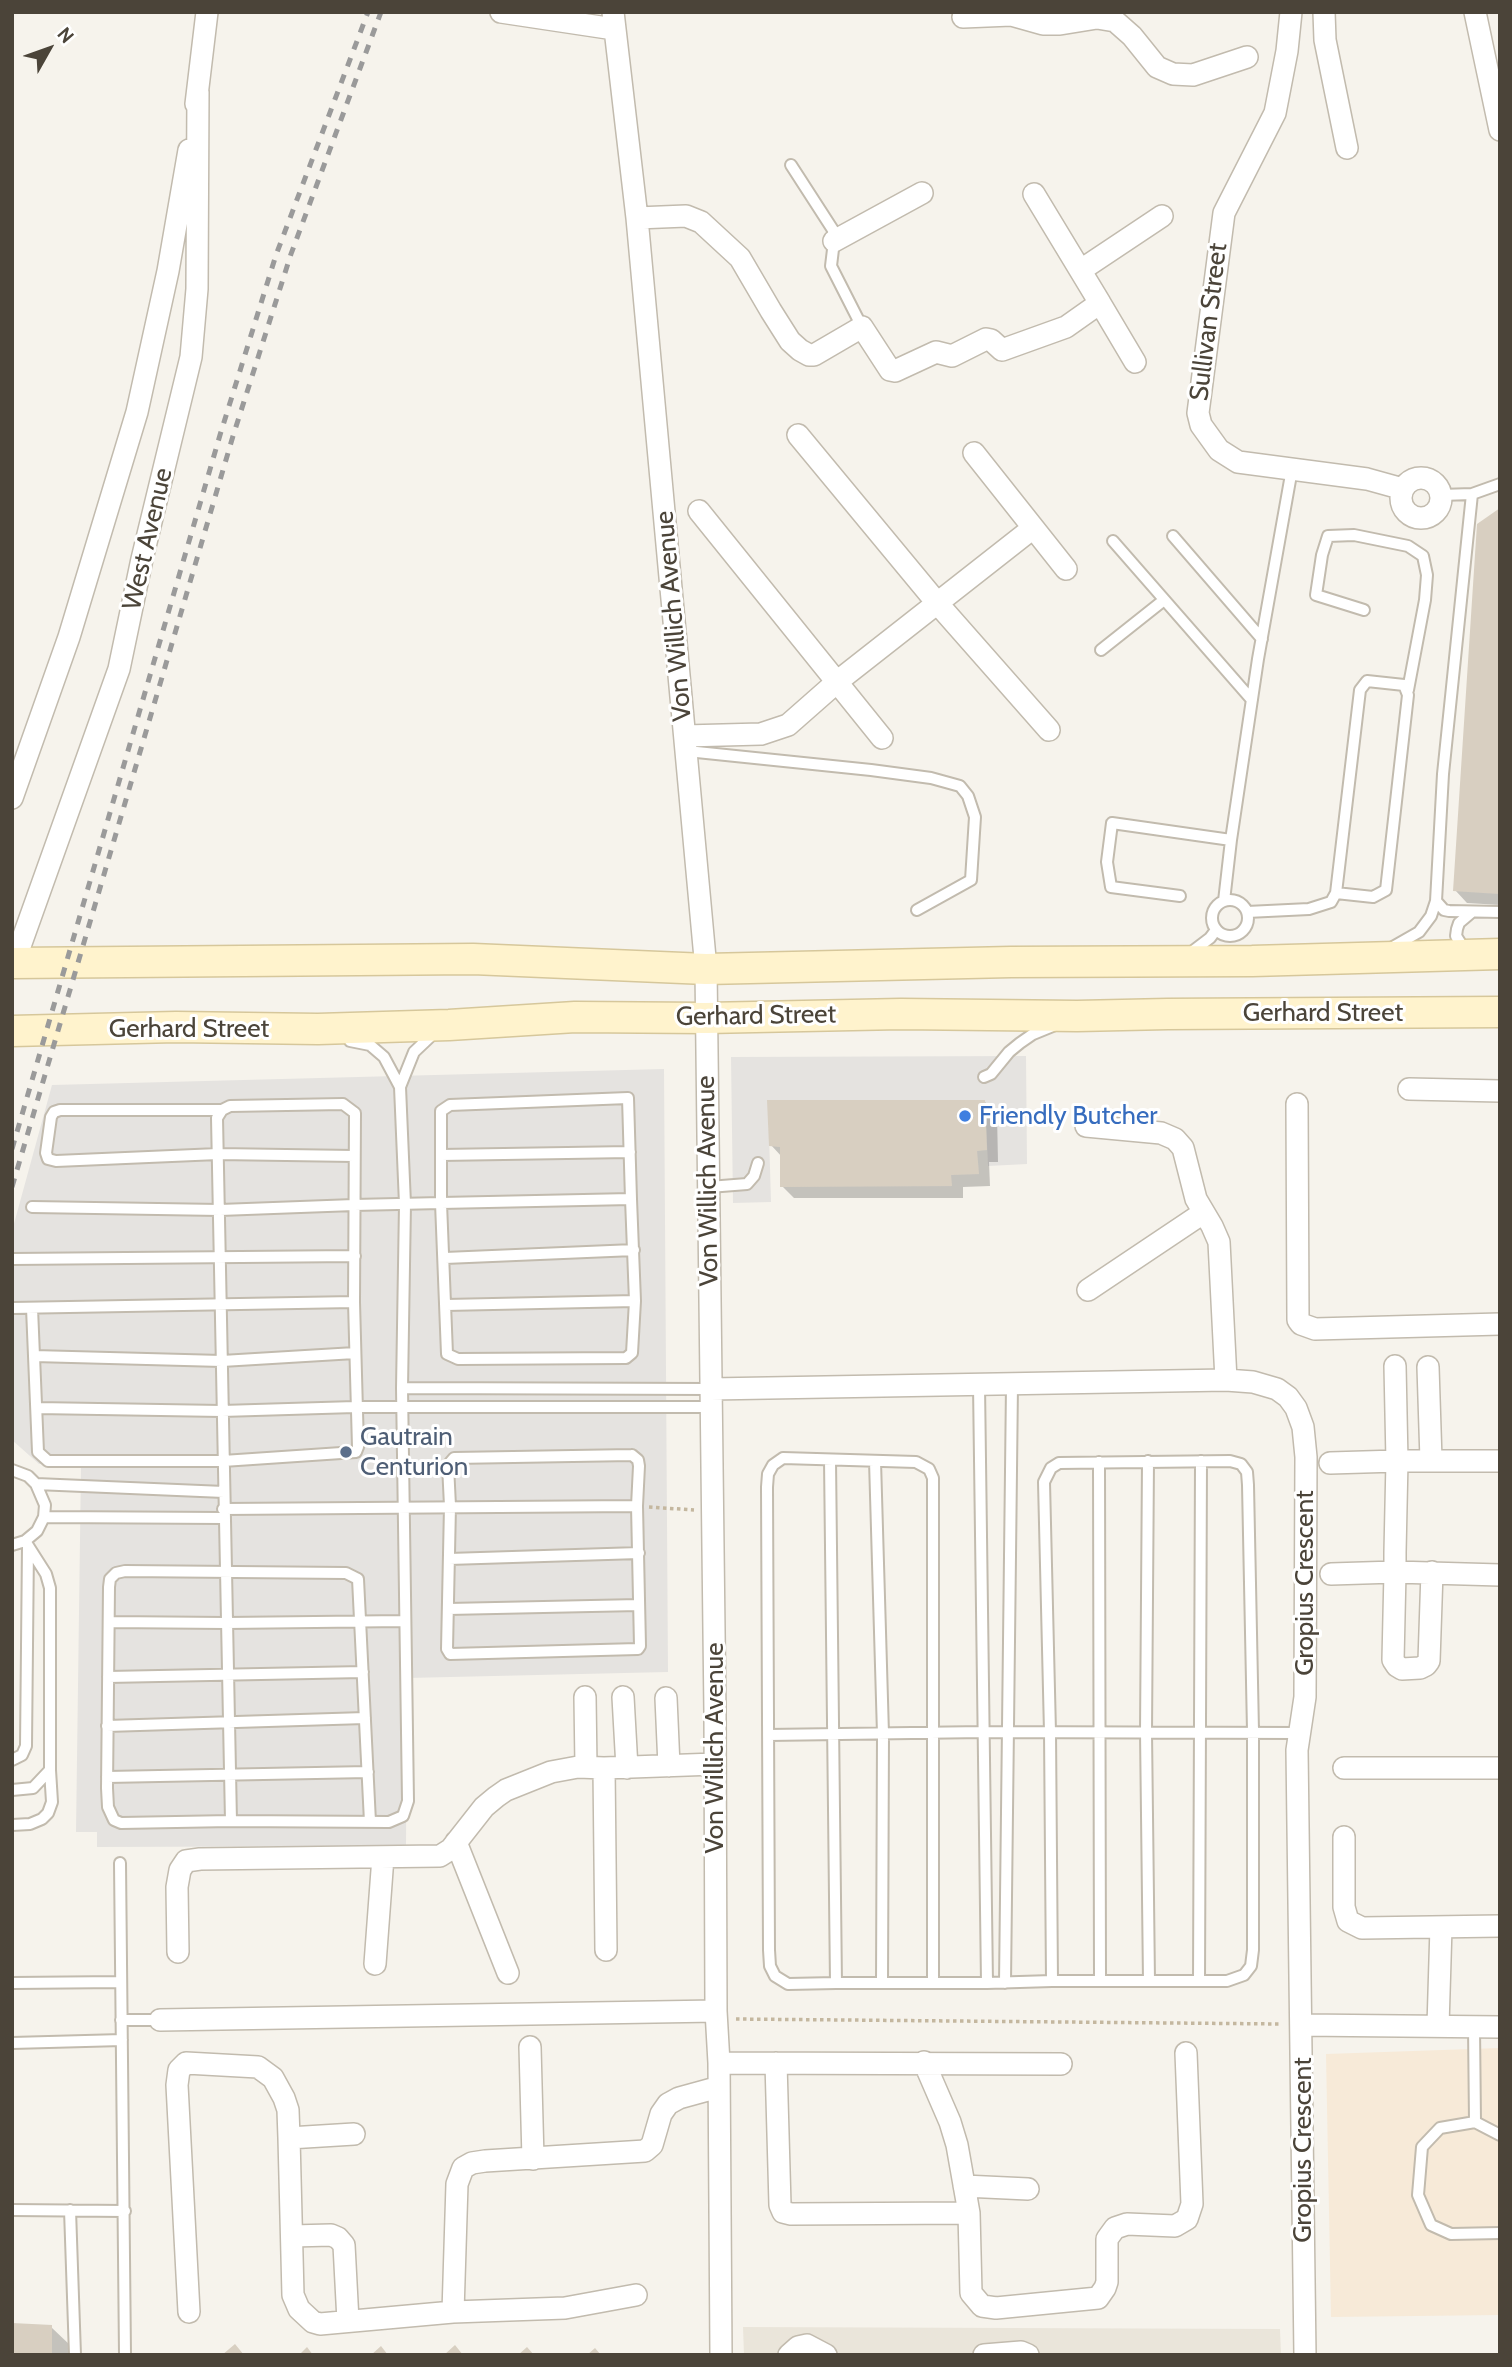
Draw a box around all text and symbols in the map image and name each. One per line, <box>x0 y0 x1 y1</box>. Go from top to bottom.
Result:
north arrow <box>14 14 84 84</box>
text: N <box>52 23 79 48</box>
street label: Sullivan Street <box>1184 241 1234 403</box>
street label: West Avenue <box>117 465 179 613</box>
street label: Von Willich Avenue <box>649 510 699 722</box>
street label: Gerhard Street <box>1243 997 1403 1029</box>
street label: Gerhard Street <box>676 999 836 1033</box>
street label: Gerhard Street <box>109 1013 269 1045</box>
street label: Von Willich Avenue <box>691 1075 725 1287</box>
place label: Friendly Butcher <box>979 1100 1157 1132</box>
marker: Friendly Butcher <box>957 1108 973 1124</box>
place label: Gautrain Centurion <box>360 1421 468 1482</box>
marker: Gautrain Centurion <box>338 1444 354 1460</box>
street label: Gropius Crescent <box>1289 1490 1321 1676</box>
street label: Von Willich Avenue <box>699 1643 731 1853</box>
street label: Gropius Crescent <box>1287 2057 1319 2243</box>

